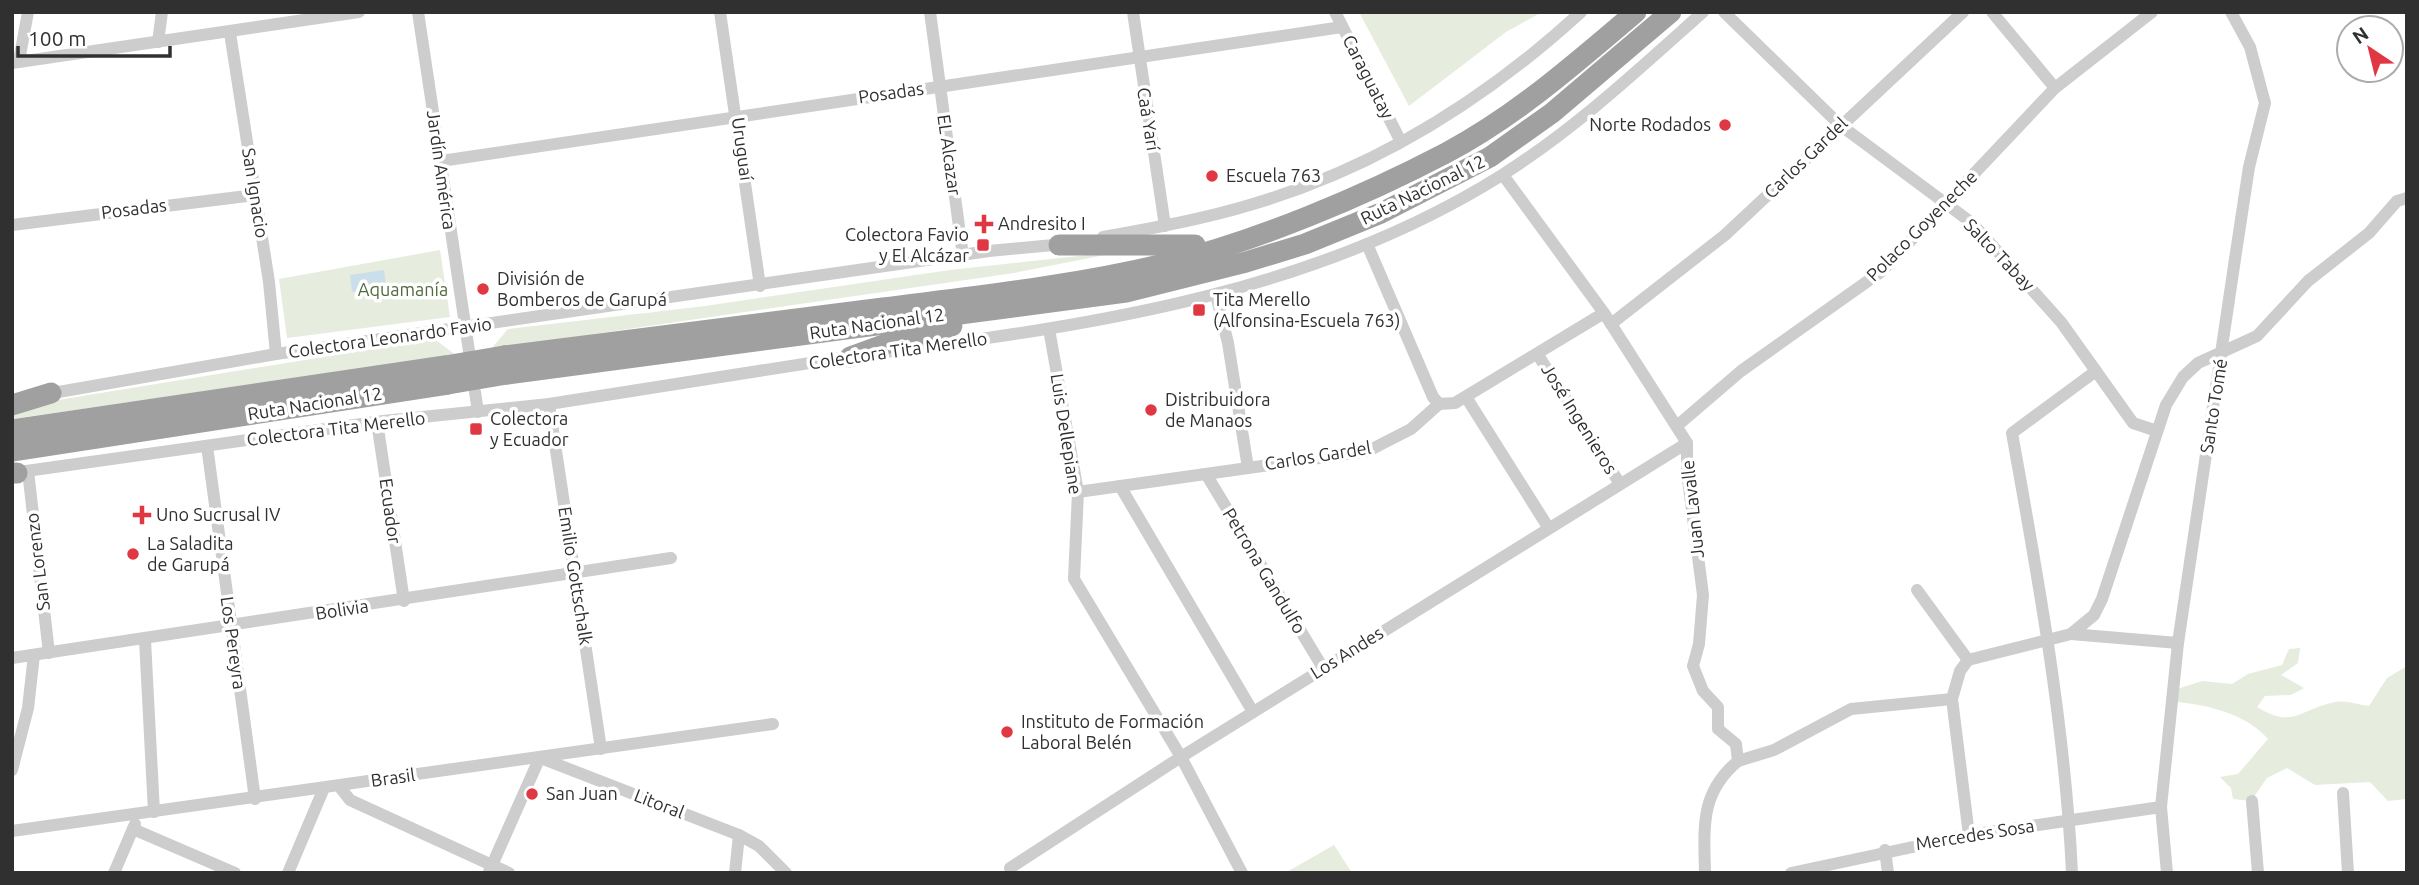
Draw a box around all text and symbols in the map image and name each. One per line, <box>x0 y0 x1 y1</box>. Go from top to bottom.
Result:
scale bar <box>18 14 170 58</box>
north arrow <box>2335 14 2405 84</box>
text: N <box>2348 22 2372 48</box>
text: 100 m <box>28 26 86 50</box>
street label: Caraguatay <box>1339 31 1399 122</box>
street label: Posadas <box>857 78 925 106</box>
street label: Caá Yarí <box>1134 86 1164 153</box>
street label: Jardín América <box>424 109 460 231</box>
street label: EL Alcazar <box>934 113 966 197</box>
street label: Carlos Gardel <box>1760 113 1851 202</box>
place label: Norte Rodados <box>1589 114 1711 134</box>
street label: Uruguaí <box>729 116 757 182</box>
marker: Norte Rodados <box>1717 117 1733 133</box>
street label: San Ignacio <box>239 146 273 239</box>
street label: Ruta Nacional 12 <box>1357 150 1488 228</box>
place label: Escuela 763 <box>1226 165 1321 185</box>
street label: Polaco Goyeneche <box>1862 166 1981 285</box>
marker: Escuela 763 <box>1204 168 1220 184</box>
street label: Posadas <box>100 194 168 222</box>
place label: Andresito I <box>998 213 1086 233</box>
street label: Salto Tabay <box>1961 214 2039 295</box>
marker: Andresito I <box>976 216 992 232</box>
place label: Colectora Favio y El Alcázar <box>845 224 969 265</box>
marker: Colectora Favio y El Alcázar <box>975 237 991 253</box>
place label: División de Bomberos de Garupá <box>497 268 667 309</box>
park label: Aquamanía <box>358 279 448 299</box>
marker: División de Bomberos de Garupá <box>475 281 491 297</box>
place label: Tita Merello (Alfonsina-Escuela 763) <box>1213 289 1400 331</box>
marker: Tita Merello (Alfonsina-Escuela 763) <box>1191 302 1207 318</box>
street label: Ruta Nacional 12 <box>808 304 946 342</box>
street label: Colectora Leonardo Favio <box>287 313 493 361</box>
street label: Colectora Tita Merello <box>807 328 988 372</box>
street label: Santo Tomé <box>2196 357 2230 455</box>
street label: José Ingenieros <box>1538 360 1622 477</box>
street label: Luis Dellepiane <box>1048 372 1086 496</box>
street label: Ruta Nacional 12 <box>246 383 384 424</box>
place label: Distribuidora de Manaos <box>1165 389 1270 430</box>
marker: Distribuidora de Manaos <box>1143 402 1159 418</box>
street label: Colectora Tita Merello <box>245 407 426 449</box>
place label: Colectora y Ecuador <box>490 408 569 449</box>
marker: Colectora y Ecuador <box>468 421 484 437</box>
street label: Carlos Gardel <box>1263 437 1373 473</box>
street label: Juan Lavalle <box>1677 459 1707 559</box>
street label: Ecuador <box>377 477 405 545</box>
place label: Uno Sucrusal IV <box>156 504 281 524</box>
street label: Petrona Gandulfo <box>1220 504 1310 637</box>
street label: Emilio Gottschalk <box>555 505 597 646</box>
marker: Uno Sucrusal IV <box>134 507 150 523</box>
street label: San Lorenzo <box>21 512 53 612</box>
place label: La Saladita de Garupá <box>147 533 233 574</box>
marker: La Saladita de Garupá <box>125 546 141 562</box>
street label: Los Pereyra <box>218 595 250 691</box>
street label: Bolivia <box>314 595 370 623</box>
street label: Los Andes <box>1306 622 1387 682</box>
place label: Instituto de Formación Laboral Belén <box>1021 711 1204 752</box>
marker: Instituto de Formación Laboral Belén <box>999 724 1015 740</box>
street label: Brasil <box>369 764 417 790</box>
place label: San Juan <box>546 783 618 803</box>
street label: Litoral <box>632 784 687 822</box>
marker: San Juan <box>524 786 540 802</box>
street label: Mercedes Sosa <box>1914 815 2036 853</box>

